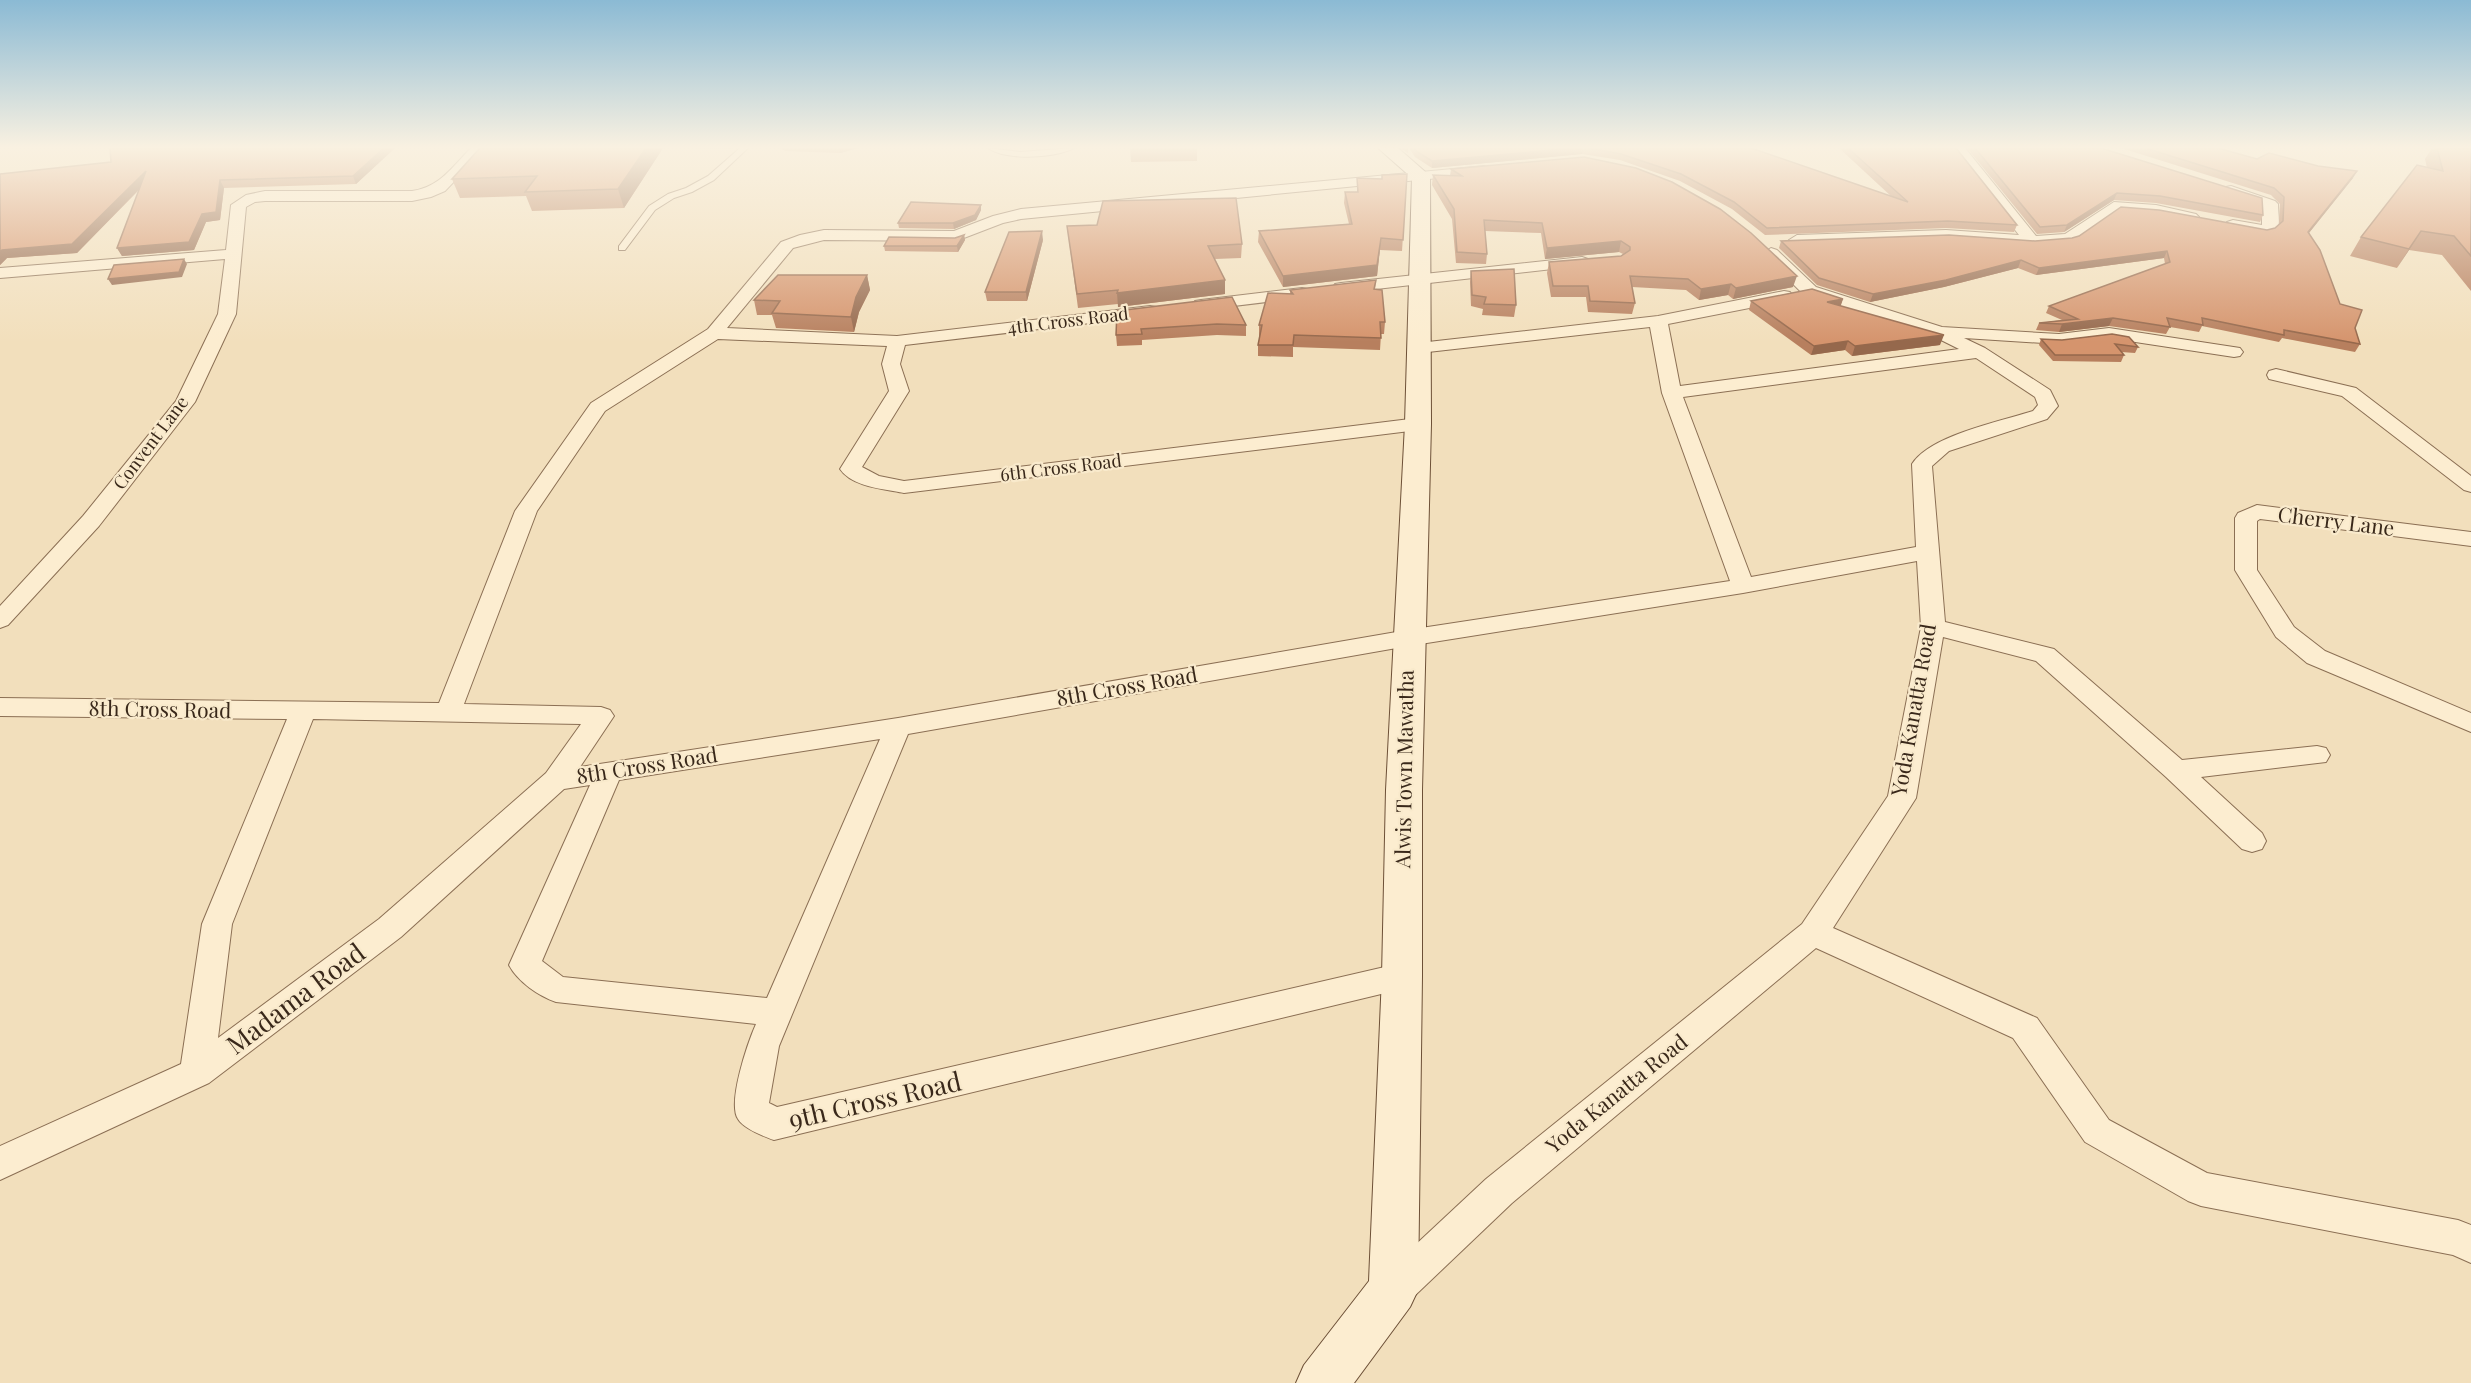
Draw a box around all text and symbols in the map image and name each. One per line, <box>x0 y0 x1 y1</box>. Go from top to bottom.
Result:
street label: 4th Cross Road <box>1006 301 1130 339</box>
street label: Convent Lane <box>107 391 193 494</box>
street label: 6th Cross Road <box>999 448 1124 486</box>
street label: Cherry Lane <box>2276 499 2396 541</box>
street label: Yoda Kanatta Road <box>1883 621 1941 799</box>
street label: 8th Cross Road <box>1054 659 1199 711</box>
street label: Alwis Town Mawatha <box>1387 669 1419 869</box>
street label: 8th Cross Road <box>89 693 232 723</box>
street label: 8th Cross Road <box>574 739 719 789</box>
street label: Madama Road <box>219 934 371 1061</box>
street label: Yoda Kanatta Road <box>1538 1027 1692 1159</box>
street label: 9th Cross Road <box>785 1063 964 1136</box>

